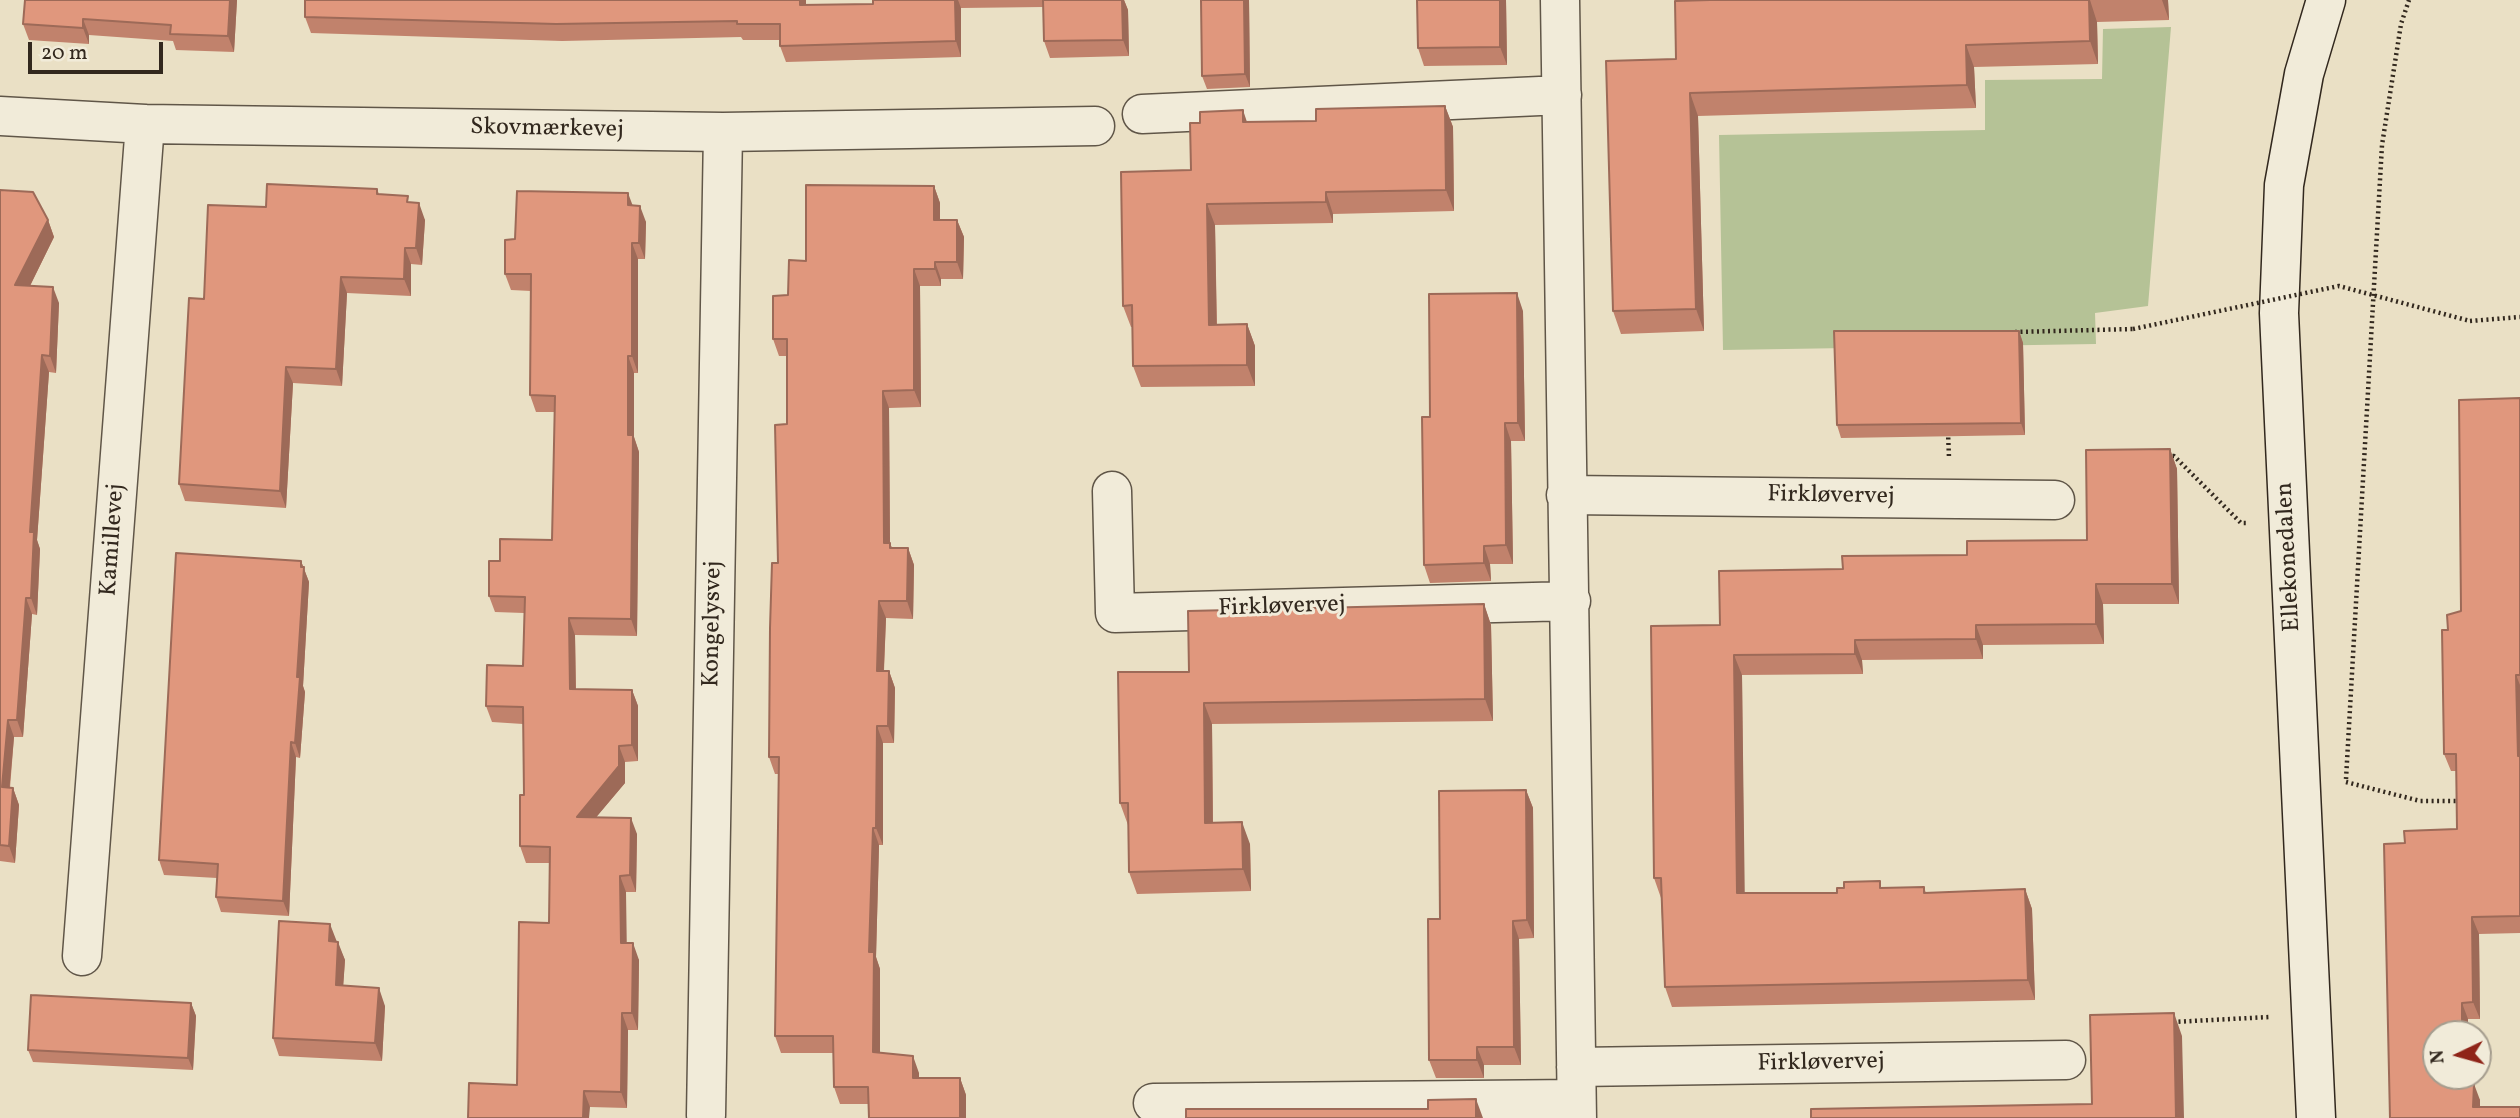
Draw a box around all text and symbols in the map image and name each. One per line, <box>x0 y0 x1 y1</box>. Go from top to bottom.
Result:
scale bar <box>32 28 166 72</box>
text: 20 m <box>41 39 87 68</box>
street label: Skovmærkevej <box>470 114 624 146</box>
street label: Firkløvervej <box>1767 481 1895 513</box>
street label: Ellekonedalen <box>2272 481 2308 633</box>
street label: Kamillevej <box>96 483 132 597</box>
street label: Kongelysvej <box>698 560 730 688</box>
street label: Firkløvervej <box>1218 591 1346 625</box>
north arrow <box>2422 1020 2492 1090</box>
street label: Firkløvervej <box>1757 1048 1885 1080</box>
text: N <box>2425 1049 2452 1065</box>

